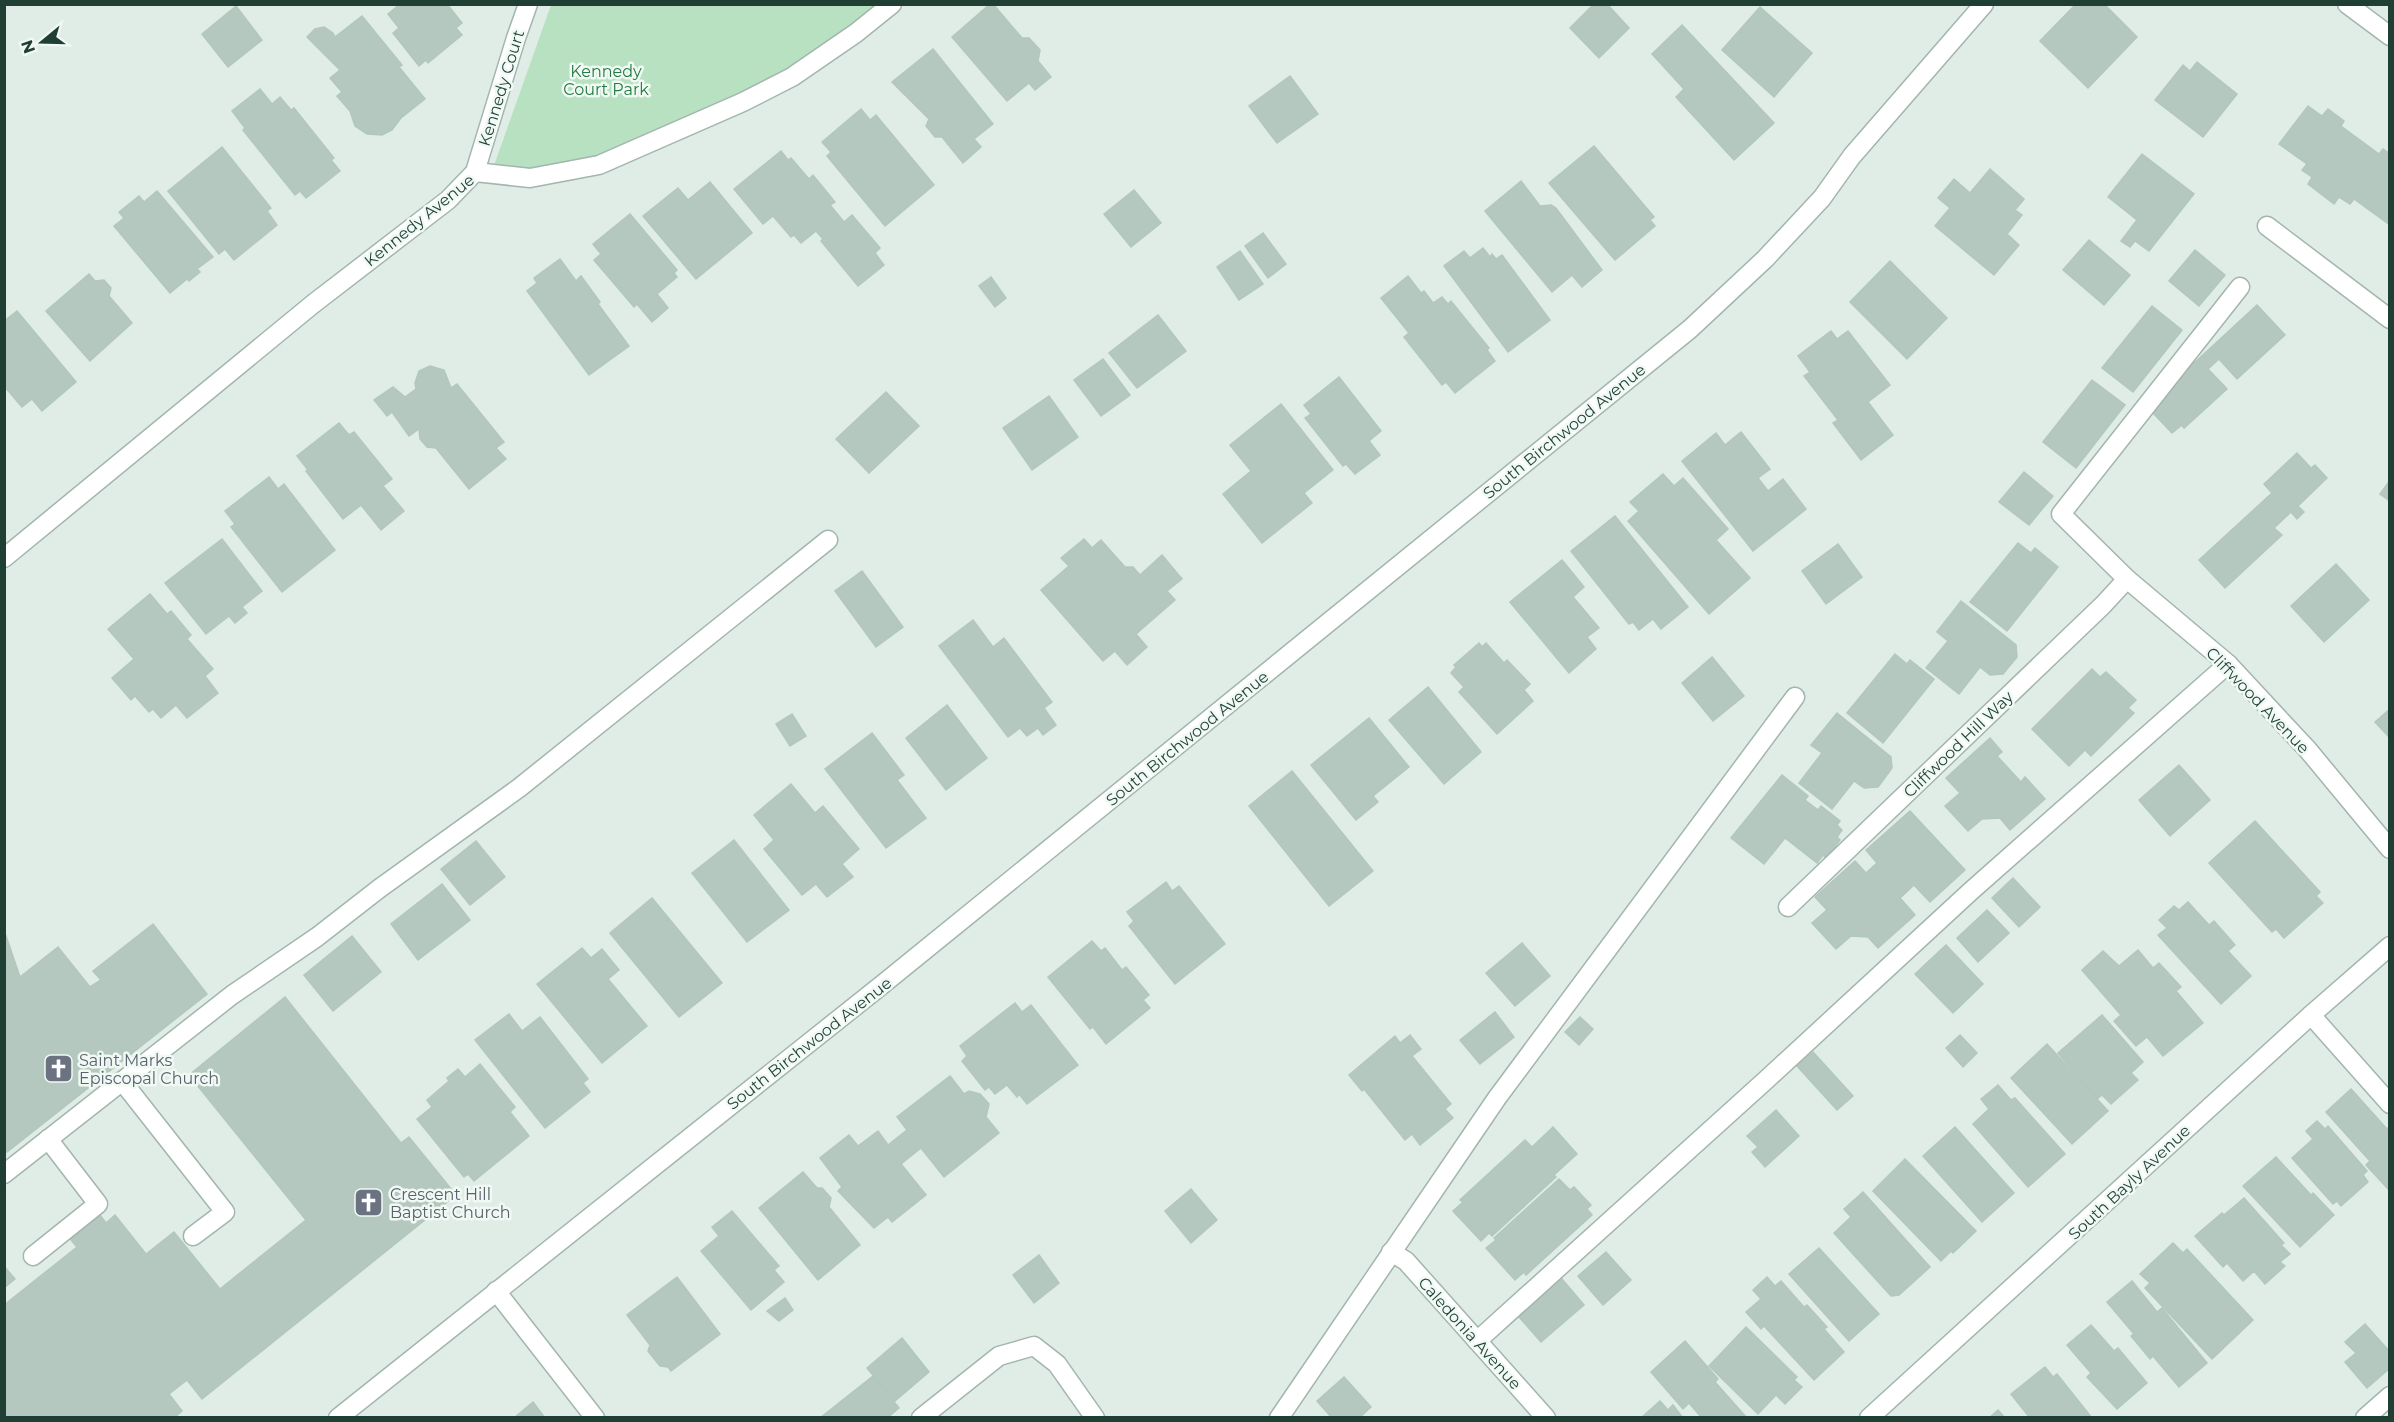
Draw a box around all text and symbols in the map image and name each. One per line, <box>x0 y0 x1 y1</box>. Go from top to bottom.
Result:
north arrow <box>12 12 72 72</box>
street label: Kennedy Court <box>475 27 528 149</box>
text: N <box>17 38 39 56</box>
park label: Kennedy Court Park <box>563 62 649 99</box>
street label: Kennedy Avenue <box>360 170 478 271</box>
street label: South Birchwood Avenue <box>1479 360 1649 503</box>
street label: Cliffwood Avenue <box>2202 643 2313 757</box>
street label: South Birchwood Avenue <box>1102 667 1272 810</box>
street label: Cliffwood Hill Way <box>1900 687 2017 801</box>
street label: South Birchwood Avenue <box>723 973 895 1114</box>
place label: Saint Marks Episcopal Church <box>79 1051 219 1088</box>
church icon: Saint Marks Episcopal Church <box>42 1053 74 1085</box>
street label: South Bayly Avenue <box>2065 1121 2194 1244</box>
place label: Crescent Hill Baptist Church <box>390 1185 510 1222</box>
church icon: Crescent Hill Baptist Church <box>353 1187 385 1219</box>
street label: Caledonia Avenue <box>1414 1273 1525 1393</box>

